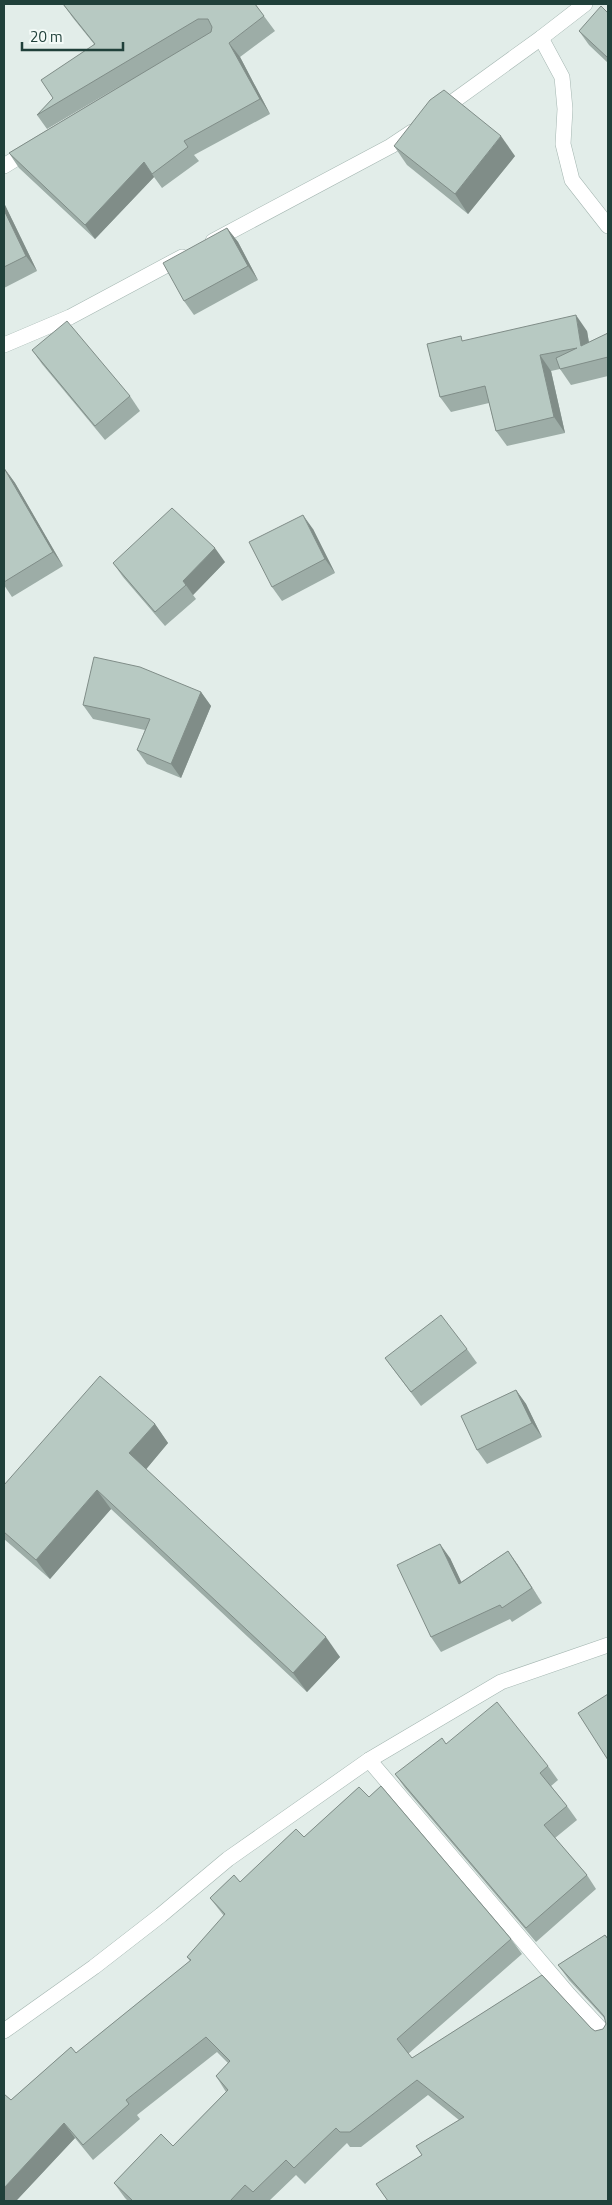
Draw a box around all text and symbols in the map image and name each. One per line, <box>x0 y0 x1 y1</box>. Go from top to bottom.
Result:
scale bar <box>22 20 124 52</box>
text: 20 m <box>30 25 63 48</box>

